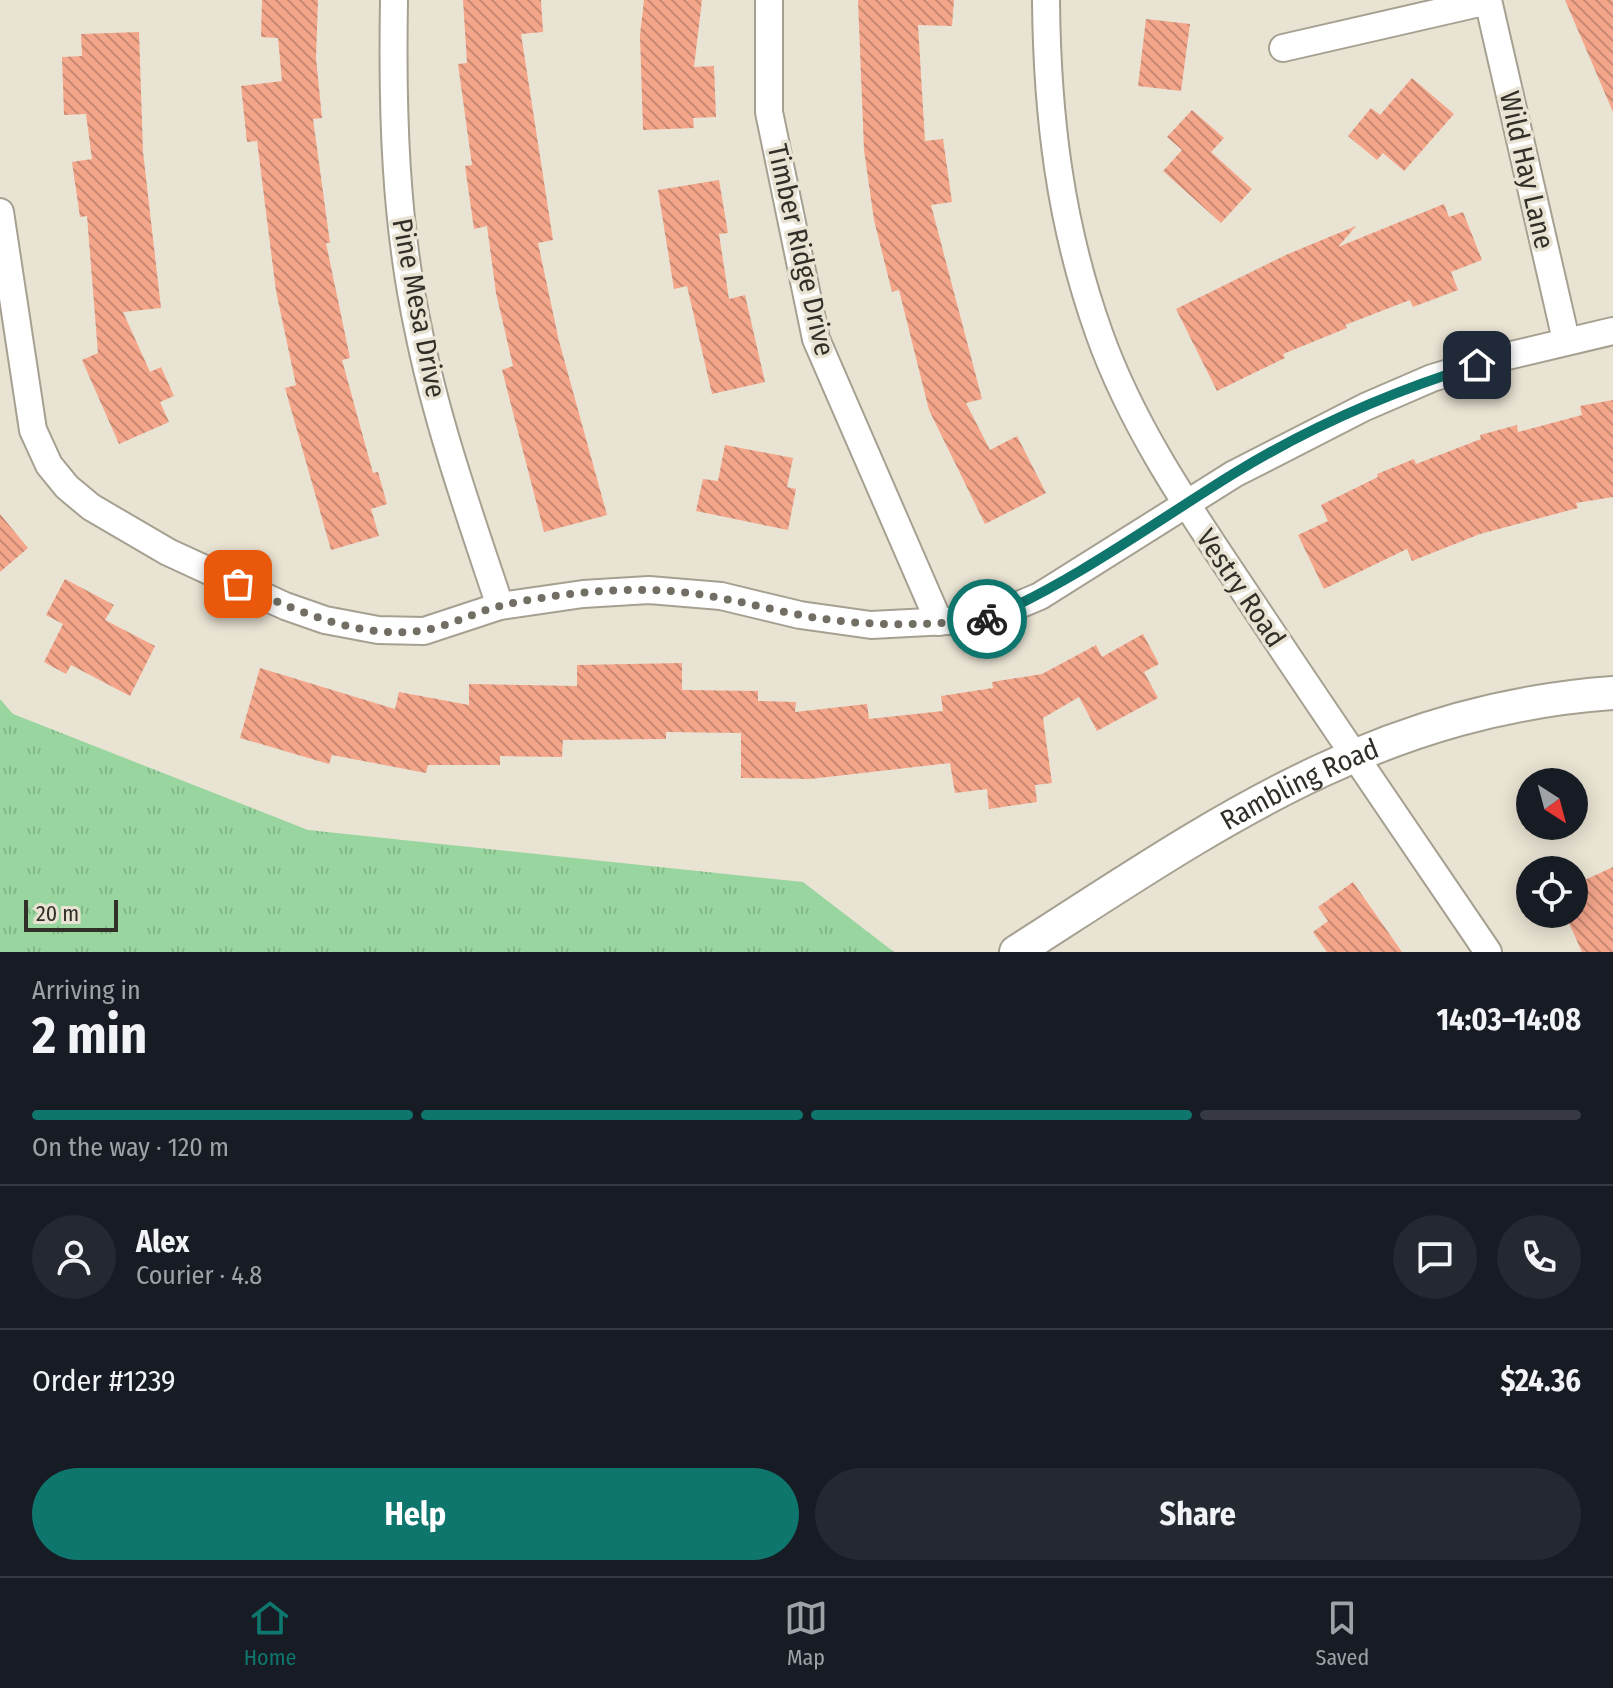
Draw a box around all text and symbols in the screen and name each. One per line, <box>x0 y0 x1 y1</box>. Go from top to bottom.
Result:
street label: Wild Hay Lane <box>1493 88 1561 252</box>
street label: Timber Ridge Drive <box>761 141 841 359</box>
street label: Pine Mesa Drive <box>385 216 453 400</box>
pin <box>1443 331 1511 399</box>
icon: home <box>1455 343 1499 387</box>
street label: Vestry Road <box>1189 523 1293 653</box>
pin <box>204 550 272 618</box>
icon: bag <box>216 562 260 606</box>
courier <box>947 579 1027 659</box>
icon: bike <box>965 597 1009 641</box>
street label: Rambling Road <box>1214 731 1383 837</box>
north arrow <box>1516 768 1588 840</box>
map controls <box>1516 768 1588 928</box>
button: locate <box>1516 856 1588 928</box>
scale bar <box>24 896 118 932</box>
text: 20 m <box>36 900 79 927</box>
text: Arriving in <box>32 975 141 1006</box>
text: 14:03–14:08 <box>1436 1002 1581 1038</box>
text: 2 min <box>32 1004 147 1067</box>
text: On the way · 120 m <box>32 1132 229 1163</box>
button: person <box>32 1215 116 1299</box>
button: chat <box>1393 1215 1477 1299</box>
button: phone <box>1497 1215 1581 1299</box>
text: Alex <box>136 1224 189 1260</box>
text: Courier · 4.8 <box>136 1260 262 1291</box>
text: Order #1239 <box>32 1363 176 1399</box>
text: $24.36 <box>1500 1363 1581 1399</box>
button: Help <box>32 1468 799 1560</box>
button: Share <box>815 1468 1581 1560</box>
tab: Home <box>244 1596 296 1671</box>
tab: Map <box>784 1596 828 1671</box>
tab: Saved <box>1315 1596 1369 1671</box>

